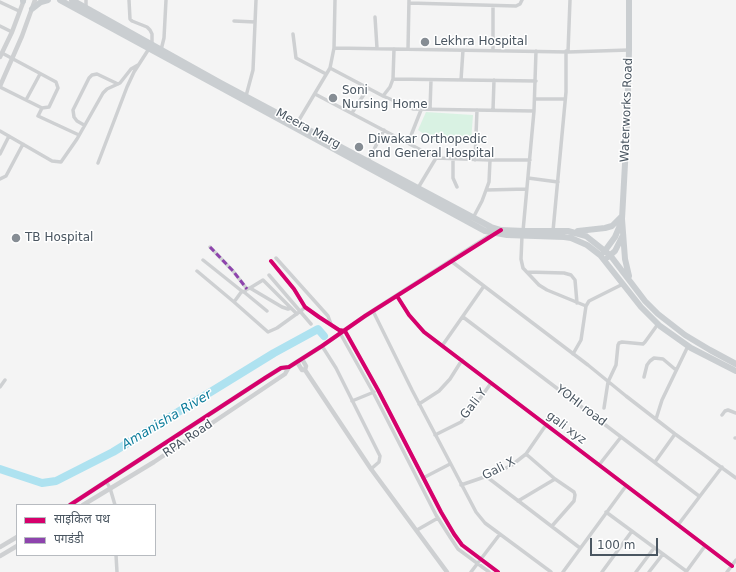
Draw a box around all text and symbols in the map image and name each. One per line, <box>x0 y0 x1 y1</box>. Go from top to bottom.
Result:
place label: Lekhra Hospital <box>434 35 527 49</box>
marker: Lekhra Hospital <box>419 36 431 48</box>
street label: Waterworks Road <box>618 57 636 163</box>
place label: Soni Nursing Home <box>342 84 428 112</box>
marker: Soni Nursing Home <box>327 92 339 104</box>
street label: Meera Marg <box>273 106 343 152</box>
place label: Diwakar Orthopedic and General Hospital <box>368 133 494 161</box>
marker: Diwakar Orthopedic and General Hospital <box>353 141 365 153</box>
place label: TB Hospital <box>25 231 93 245</box>
marker: TB Hospital <box>10 232 22 244</box>
street label: YOHI road <box>553 382 609 430</box>
street label: Gali Y <box>458 386 490 422</box>
water label: Amanisha River <box>119 387 215 453</box>
street label: gali xyz <box>543 408 589 448</box>
street label: RPA Road <box>160 417 216 461</box>
street label: Gali X <box>480 455 518 483</box>
legend <box>16 504 156 556</box>
text: साइकिल पथ <box>54 512 110 526</box>
scale bar <box>592 530 660 556</box>
text: पगडंडी <box>54 532 84 546</box>
text: 100 m <box>597 538 635 552</box>

